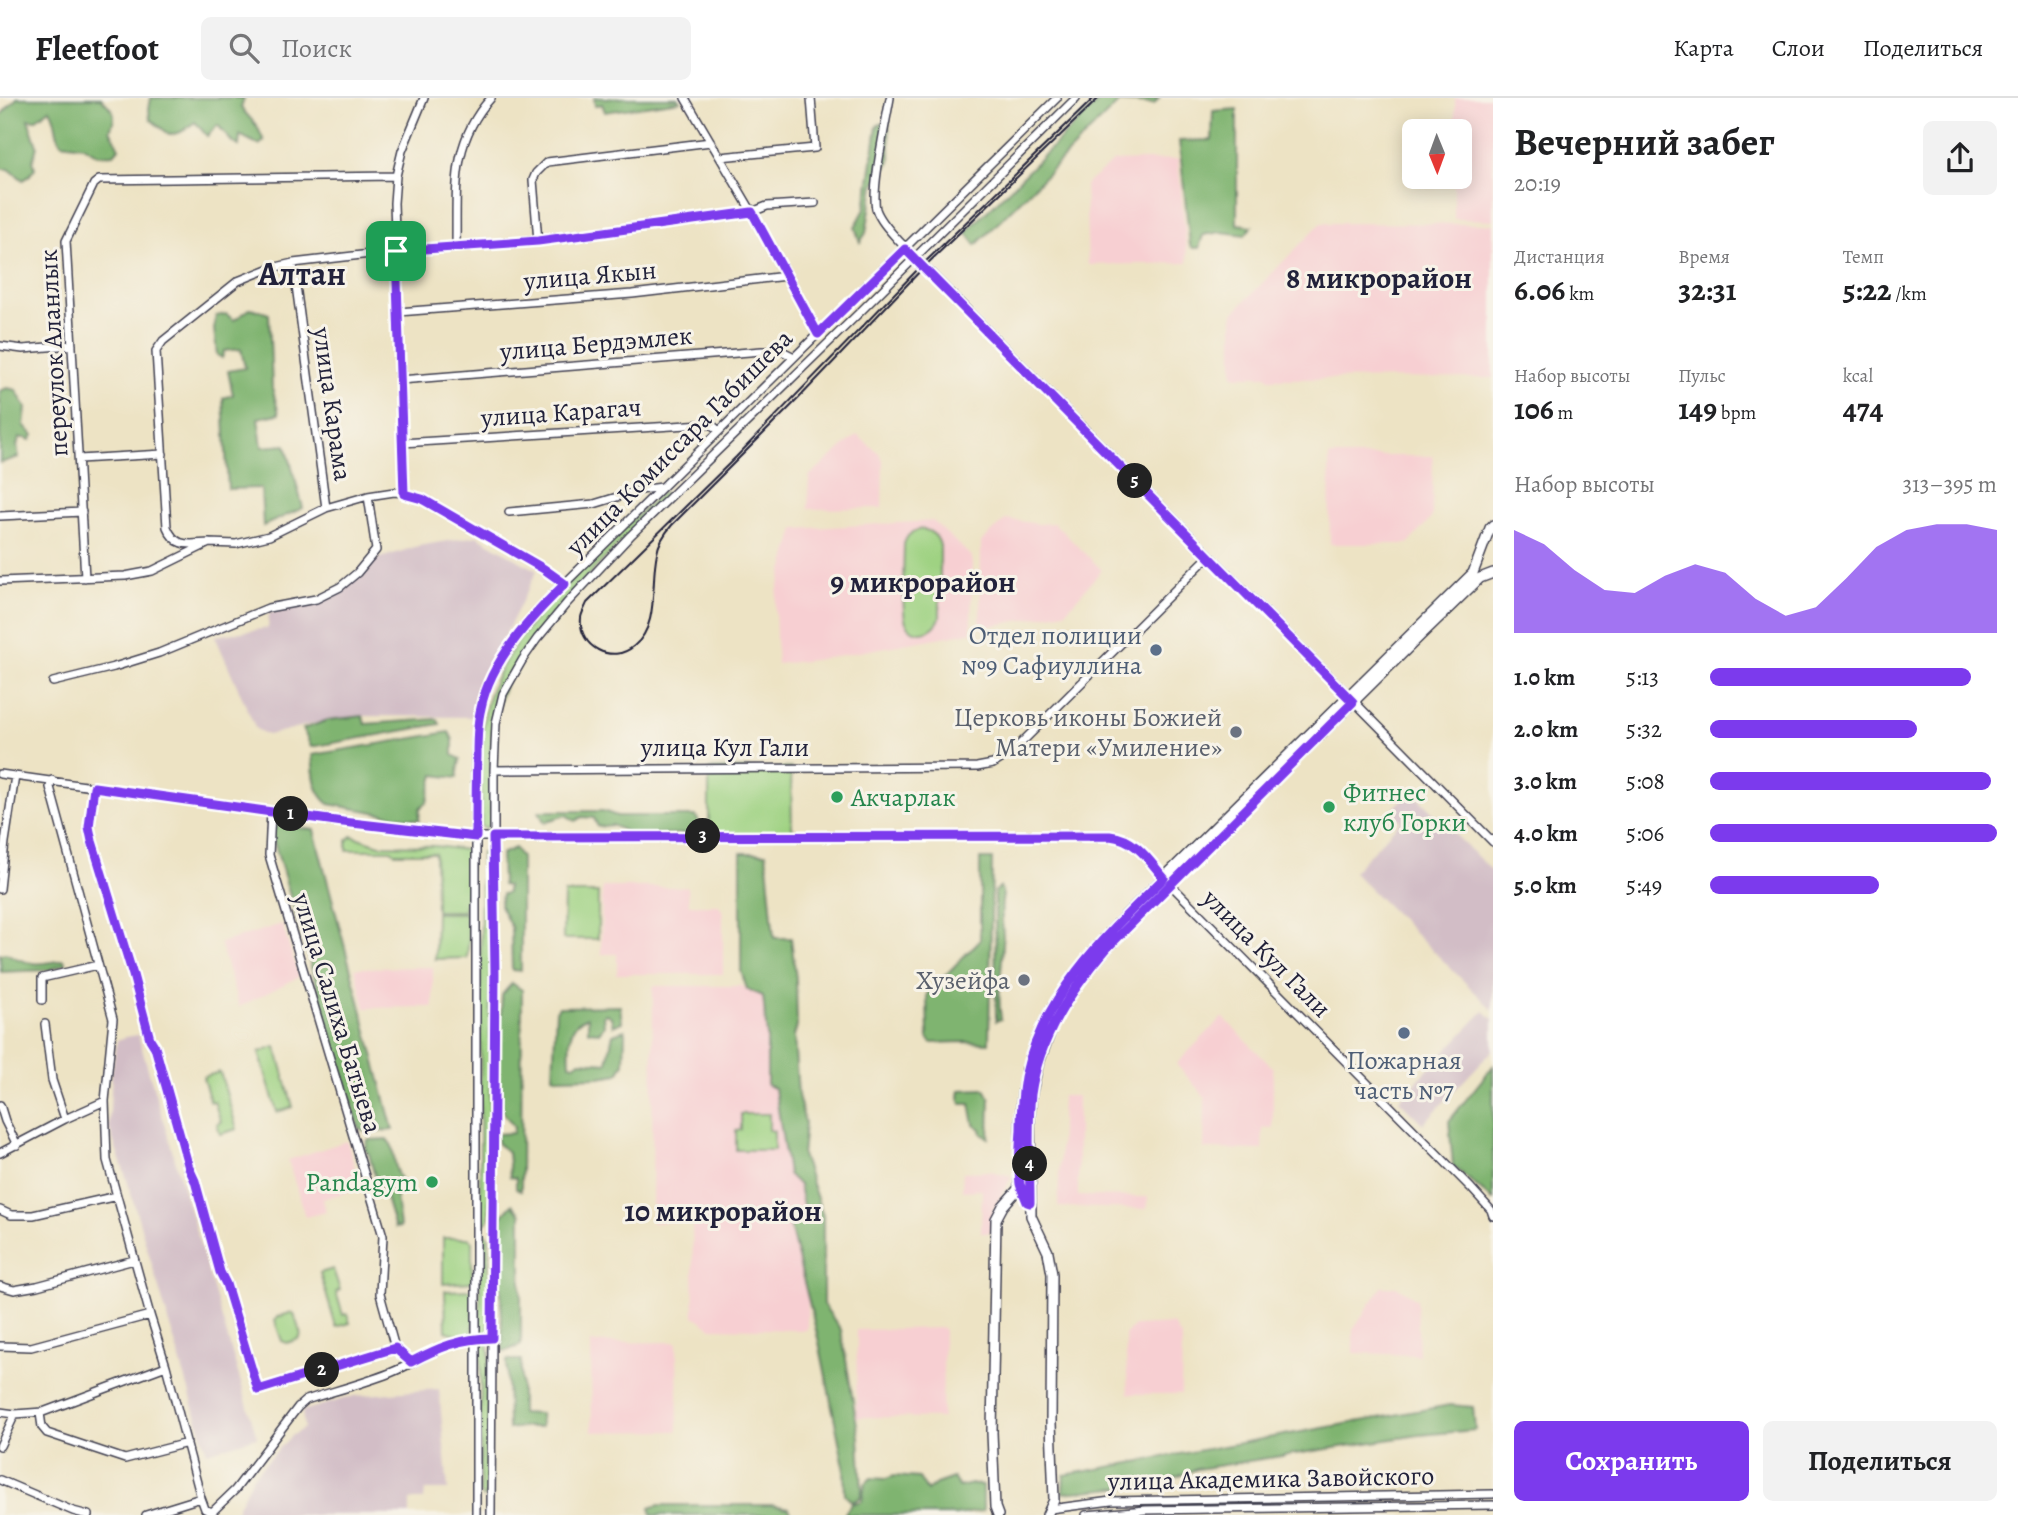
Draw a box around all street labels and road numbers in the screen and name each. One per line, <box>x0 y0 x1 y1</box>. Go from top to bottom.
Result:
street label: переулок Аланлык <box>31 248 76 458</box>
street label: улица Якын <box>521 252 658 299</box>
street label: улица Бердэмлек <box>497 318 694 369</box>
street label: улица Комиссара Габишева <box>558 321 800 564</box>
street label: улица Карама <box>304 324 361 483</box>
street label: улица Карагач <box>479 389 642 436</box>
street label: улица Кул Гали <box>640 730 809 765</box>
street label: улица Кул Гали <box>1194 881 1339 1025</box>
street label: улица Салиха Батыева <box>284 888 391 1138</box>
street label: улица Академика Завойского <box>1107 1458 1434 1499</box>

